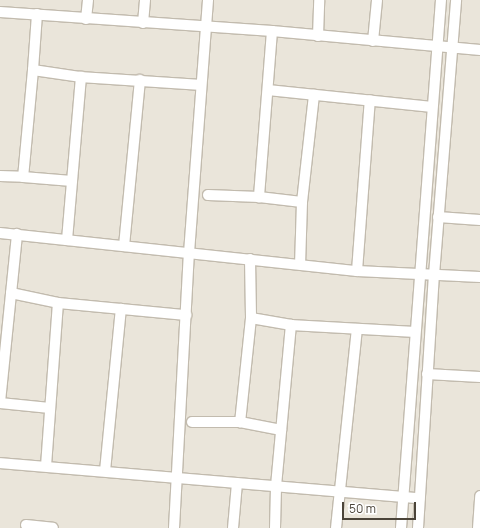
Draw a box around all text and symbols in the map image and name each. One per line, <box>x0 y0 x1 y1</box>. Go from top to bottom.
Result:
scale bar <box>344 494 418 520</box>
text: 50 m <box>349 500 376 517</box>

